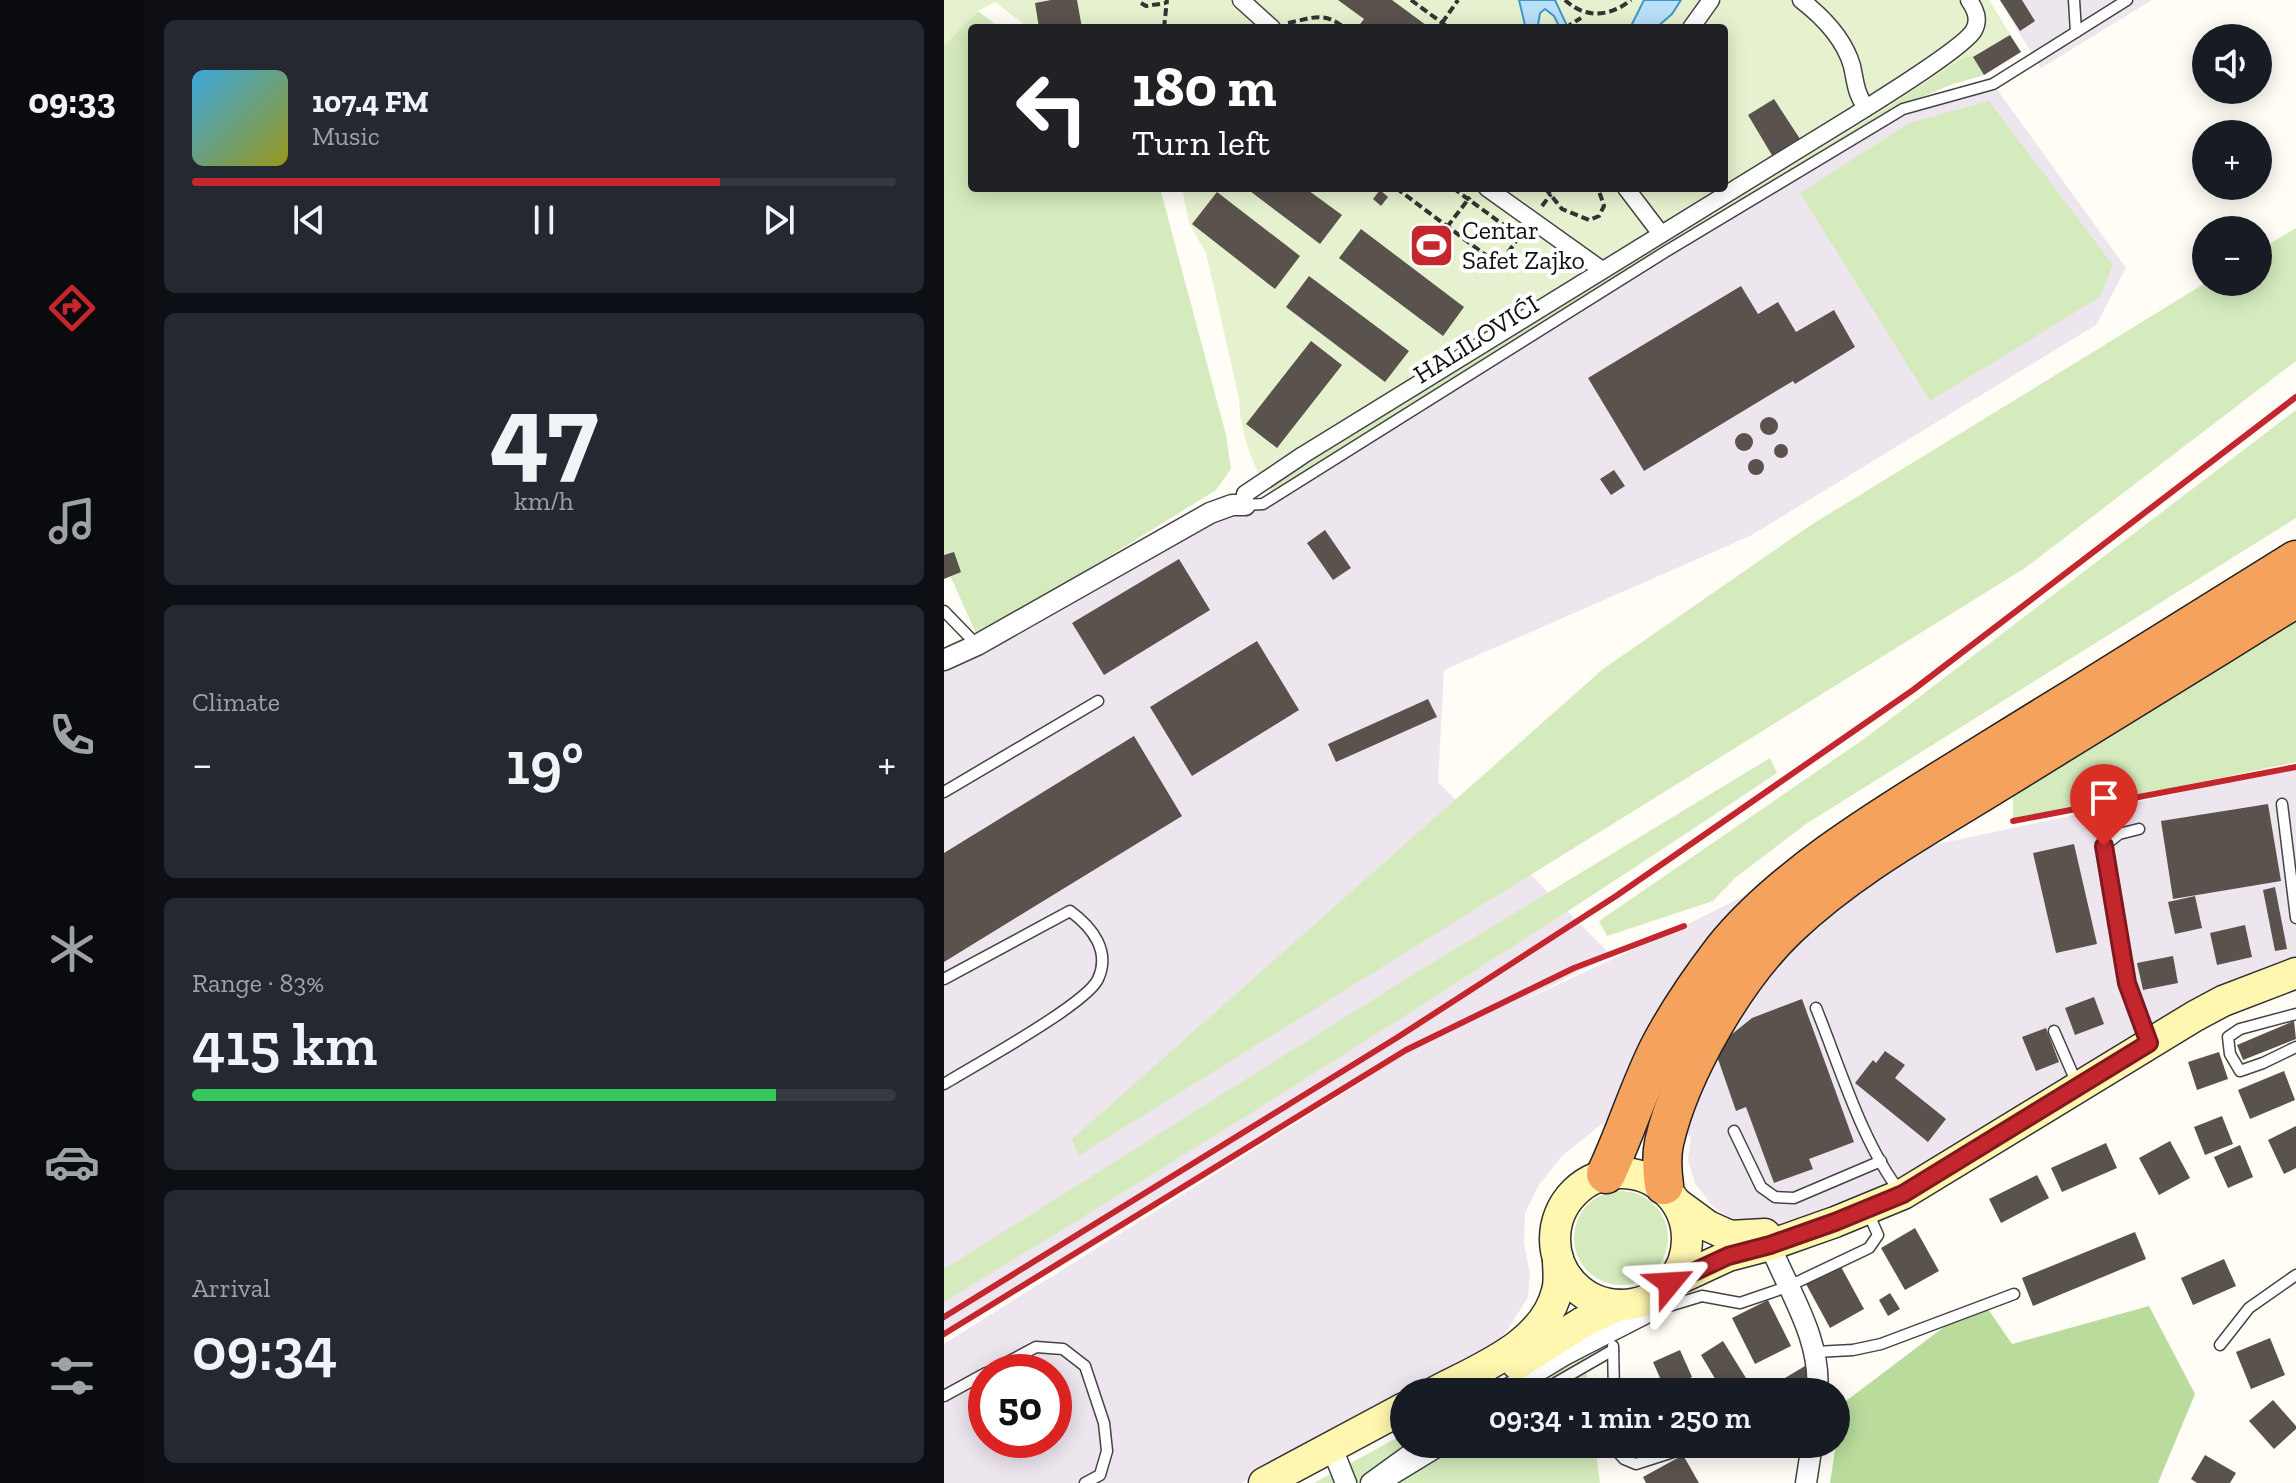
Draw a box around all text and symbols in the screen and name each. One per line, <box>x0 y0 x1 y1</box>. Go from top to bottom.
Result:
map controls <box>2192 24 2272 296</box>
button: sound <box>2192 24 2272 104</box>
text: 180 m <box>1132 53 1277 120</box>
icon: left <box>1000 56 1104 160</box>
text: 09:33 <box>28 79 116 122</box>
text: 107.4 FM <box>312 84 429 120</box>
text: Music <box>312 120 380 152</box>
button: + <box>2192 120 2272 200</box>
text: Turn left <box>1132 121 1270 164</box>
icon: previous <box>287 198 331 242</box>
icon: pause <box>522 198 566 242</box>
icon: next <box>757 198 801 242</box>
place label: Centar Safet Zajko <box>1462 214 1585 276</box>
button: − <box>2192 216 2272 296</box>
sports icon: Centar Safet Zajko <box>1407 221 1455 269</box>
icon: directions <box>44 280 100 336</box>
street label: HALILOVIĆI <box>1408 288 1544 390</box>
text: 47 <box>490 370 598 495</box>
text: km/h <box>514 485 574 517</box>
icon: music <box>44 493 100 549</box>
text: Climate <box>192 686 280 718</box>
icon: phone <box>44 707 100 763</box>
text: 19° <box>506 727 584 799</box>
text: − <box>192 737 213 790</box>
text: + <box>877 737 896 790</box>
pin <box>2070 764 2138 846</box>
icon: arrive <box>2082 776 2126 820</box>
icon: climate <box>44 921 100 977</box>
text: Range · 83% <box>192 967 324 999</box>
text: 415 km <box>192 1008 377 1080</box>
icon: car <box>44 1134 100 1190</box>
position arrow <box>1628 1241 1712 1325</box>
text: Arrival <box>192 1272 270 1304</box>
text: 09:34 <box>192 1313 337 1385</box>
icon: filters <box>44 1348 100 1404</box>
speed limit sign: 50 <box>968 1354 1072 1458</box>
text: 09:34 · 1 min · 250 m <box>1489 1400 1751 1436</box>

